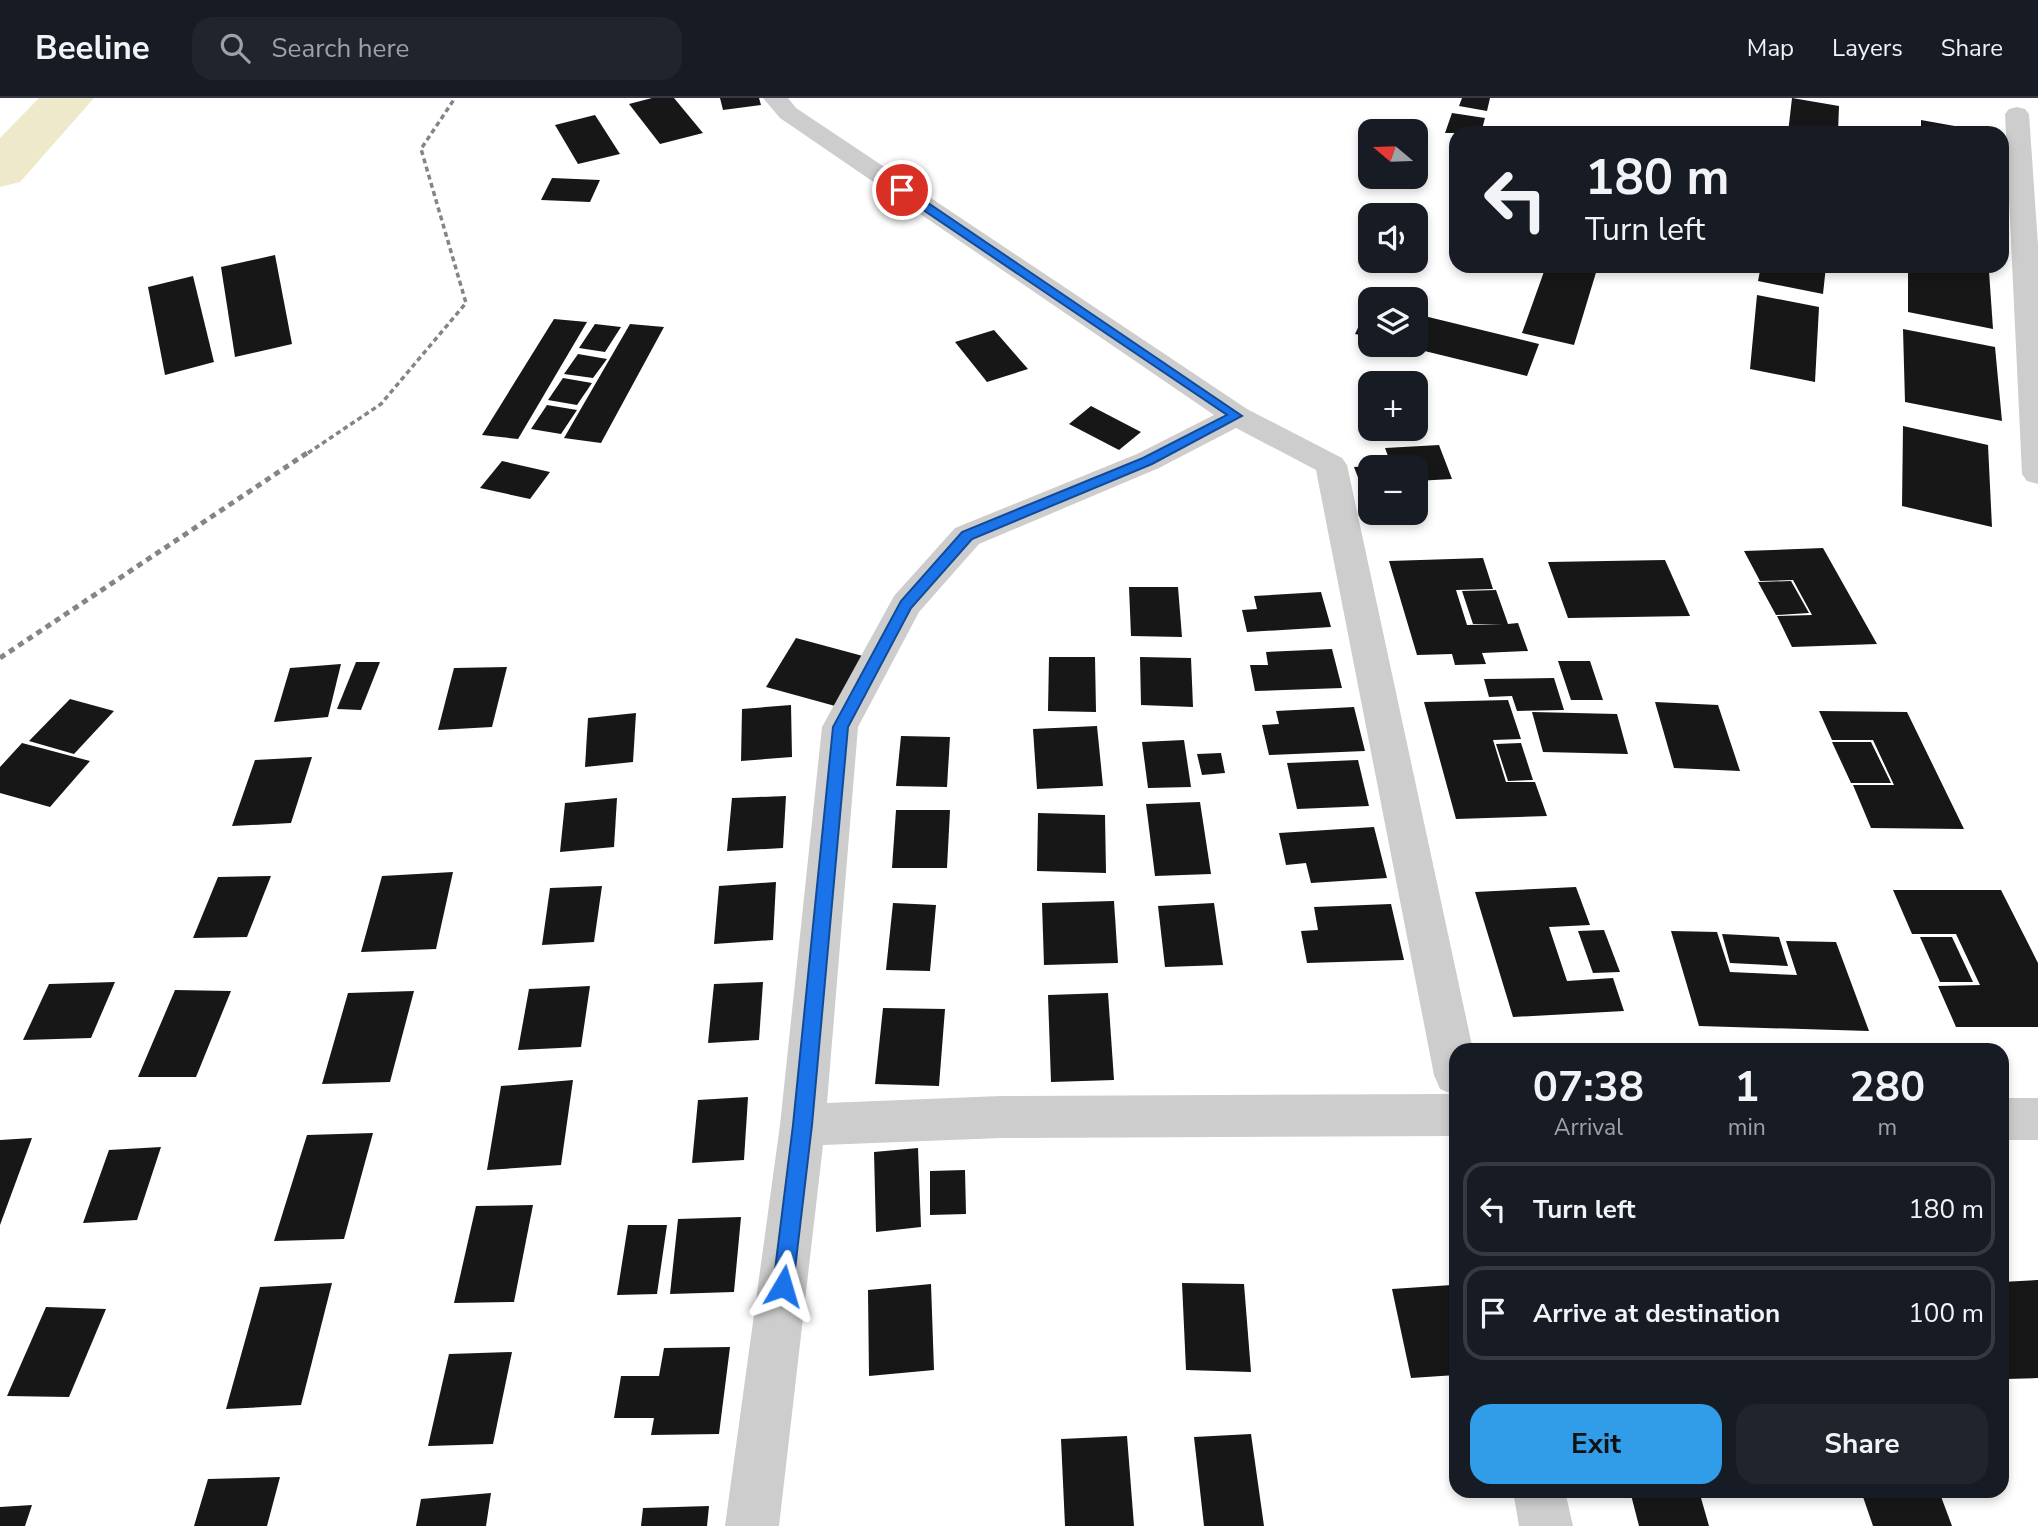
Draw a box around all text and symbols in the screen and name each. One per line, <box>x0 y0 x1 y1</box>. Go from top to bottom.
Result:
search box <box>192 17 682 80</box>
text: Beeline <box>35 26 150 71</box>
icon: search <box>216 29 254 67</box>
text: Search here <box>272 31 409 66</box>
text: Map <box>1747 32 1794 64</box>
text: Layers <box>1832 32 1903 64</box>
text: Share <box>1941 32 2003 64</box>
north arrow <box>1358 119 1428 189</box>
map controls <box>1358 119 1428 525</box>
text: 180 m <box>1585 144 1729 211</box>
icon: left <box>1470 154 1561 245</box>
pin <box>872 160 932 220</box>
icon: arrive <box>883 171 921 209</box>
button: sound <box>1358 203 1428 273</box>
text: Turn left <box>1585 208 1705 251</box>
button: layers <box>1358 287 1428 357</box>
button: + <box>1358 371 1428 441</box>
button: − <box>1358 455 1428 525</box>
text: 07:38 <box>1533 1059 1644 1116</box>
text: 1 <box>1734 1059 1759 1116</box>
text: 280 <box>1850 1059 1925 1116</box>
text: Arrival <box>1554 1112 1623 1143</box>
text: min <box>1728 1112 1766 1143</box>
text: m <box>1878 1112 1897 1143</box>
icon: left <box>1474 1190 1512 1228</box>
text: Turn left <box>1533 1192 1636 1227</box>
text: 180 m <box>1908 1192 1984 1227</box>
position arrow <box>746 1249 820 1323</box>
icon: arrive <box>1474 1294 1512 1332</box>
text: Arrive at destination <box>1533 1296 1780 1331</box>
text: 100 m <box>1908 1296 1984 1331</box>
button: Exit <box>1470 1404 1722 1484</box>
button: Share <box>1736 1404 1988 1484</box>

